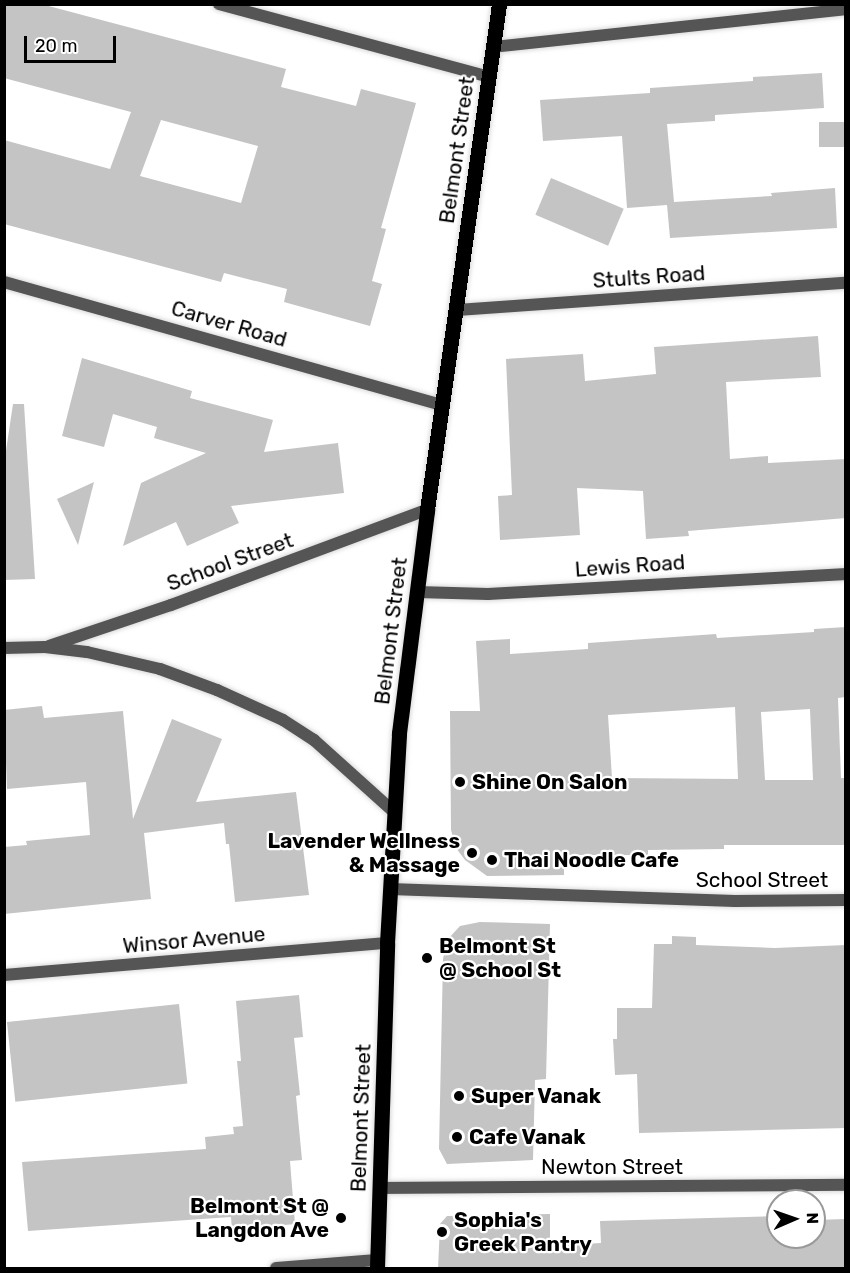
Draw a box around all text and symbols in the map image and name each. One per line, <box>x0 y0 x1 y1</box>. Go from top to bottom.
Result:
scale bar <box>27 24 118 62</box>
text: 20 m <box>35 35 77 57</box>
street label: Belmont Street <box>434 75 480 225</box>
street label: Stults Road <box>592 260 706 294</box>
street label: Carver Road <box>168 295 290 353</box>
street label: School Street <box>163 527 297 597</box>
street label: Lewis Road <box>574 550 686 582</box>
street label: Belmont Street <box>369 556 413 706</box>
place label: Shine On Salon <box>472 769 628 795</box>
marker: Shine On Salon <box>453 775 467 789</box>
place label: Lavender Wellness & Massage <box>267 828 460 878</box>
marker: Lavender Wellness & Massage <box>465 846 479 860</box>
place label: Thai Noodle Cafe <box>504 847 679 873</box>
marker: Thai Noodle Cafe <box>485 853 499 867</box>
street label: School Street <box>696 867 828 893</box>
street label: Winsor Avenue <box>121 921 267 959</box>
place label: Belmont St @ School St <box>439 933 561 983</box>
marker: Belmont St @ School St <box>420 951 434 965</box>
street label: Belmont Street <box>346 1043 376 1193</box>
place label: Super Vanak <box>471 1083 602 1109</box>
marker: Super Vanak <box>452 1089 466 1103</box>
place label: Cafe Vanak <box>469 1124 586 1150</box>
marker: Cafe Vanak <box>450 1130 464 1144</box>
street label: Newton Street <box>541 1154 683 1180</box>
north arrow <box>766 1189 826 1249</box>
place label: Belmont St @ Langdon Ave <box>190 1193 329 1243</box>
place label: Sophia's Greek Pantry <box>454 1207 592 1257</box>
marker: Belmont St @ Langdon Ave <box>334 1211 348 1225</box>
text: N <box>803 1212 822 1225</box>
marker: Sophia's Greek Pantry <box>435 1225 449 1239</box>

